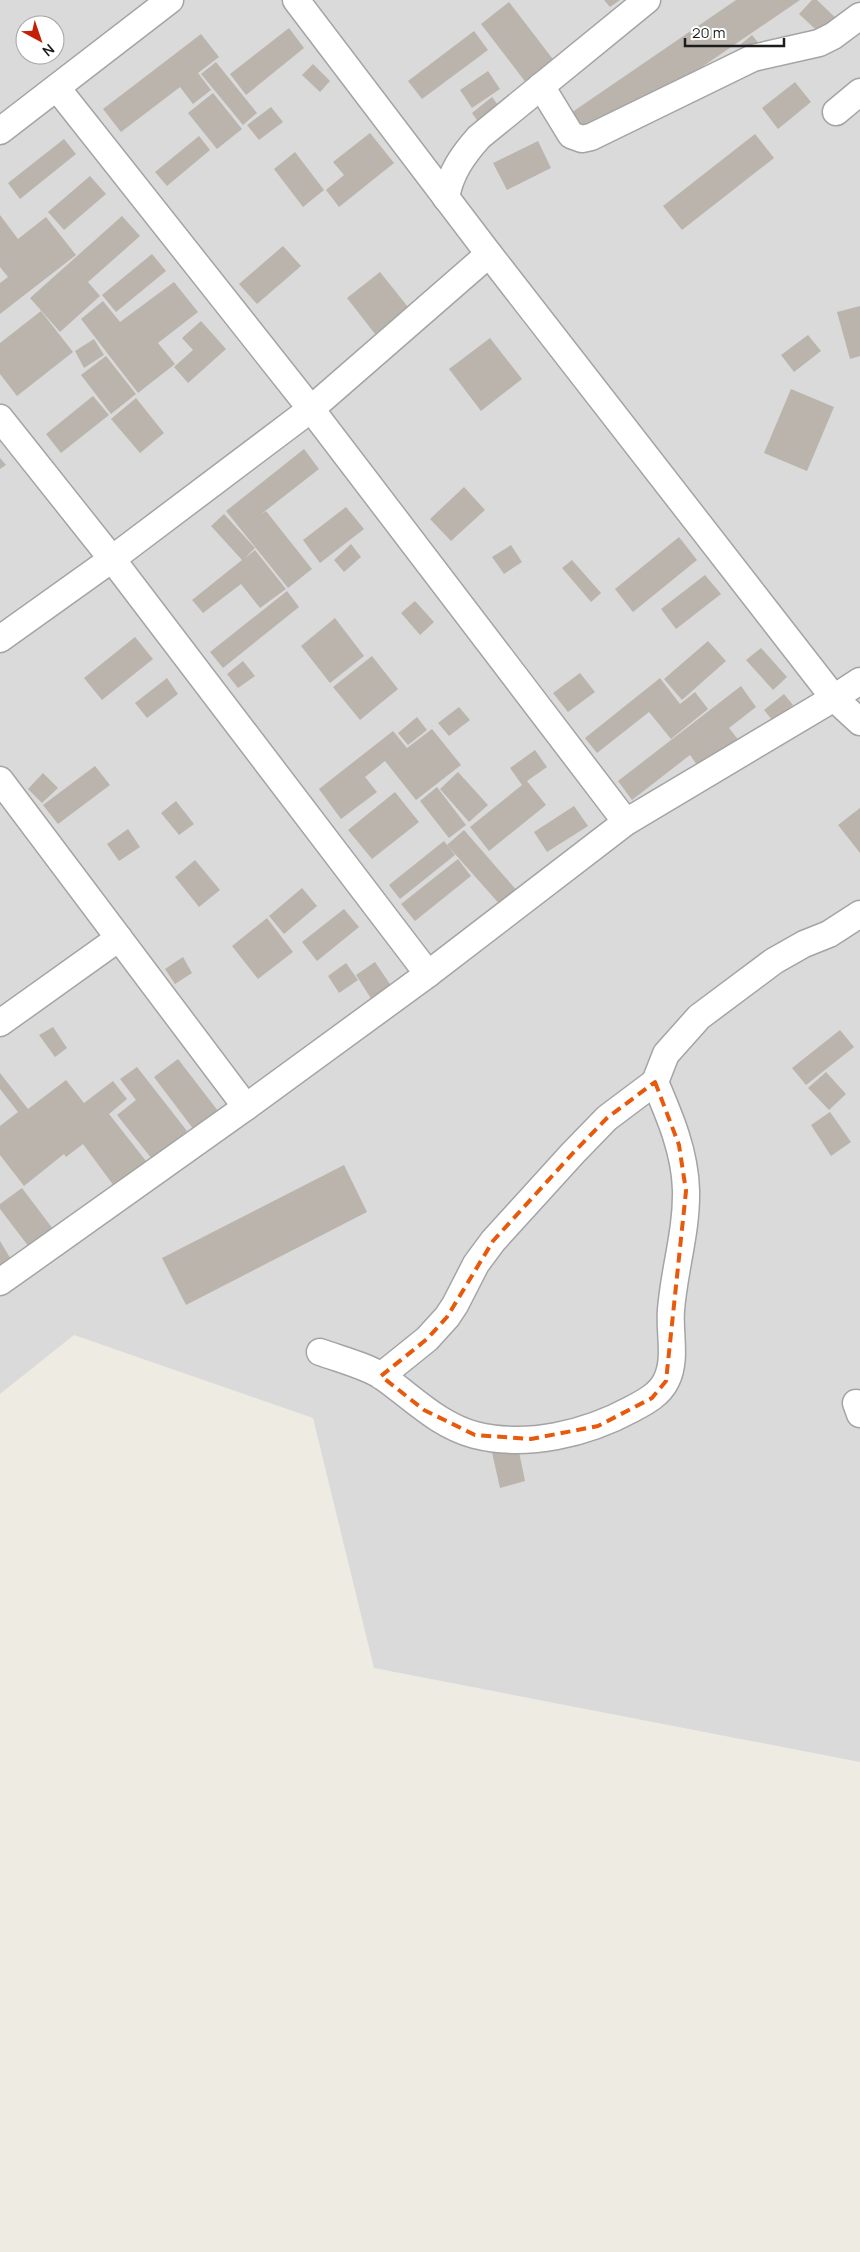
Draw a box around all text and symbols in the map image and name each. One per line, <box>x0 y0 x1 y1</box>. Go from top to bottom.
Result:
north arrow <box>15 15 65 65</box>
scale bar <box>685 15 784 47</box>
text: 20 m <box>692 22 725 43</box>
text: N <box>39 40 59 61</box>

